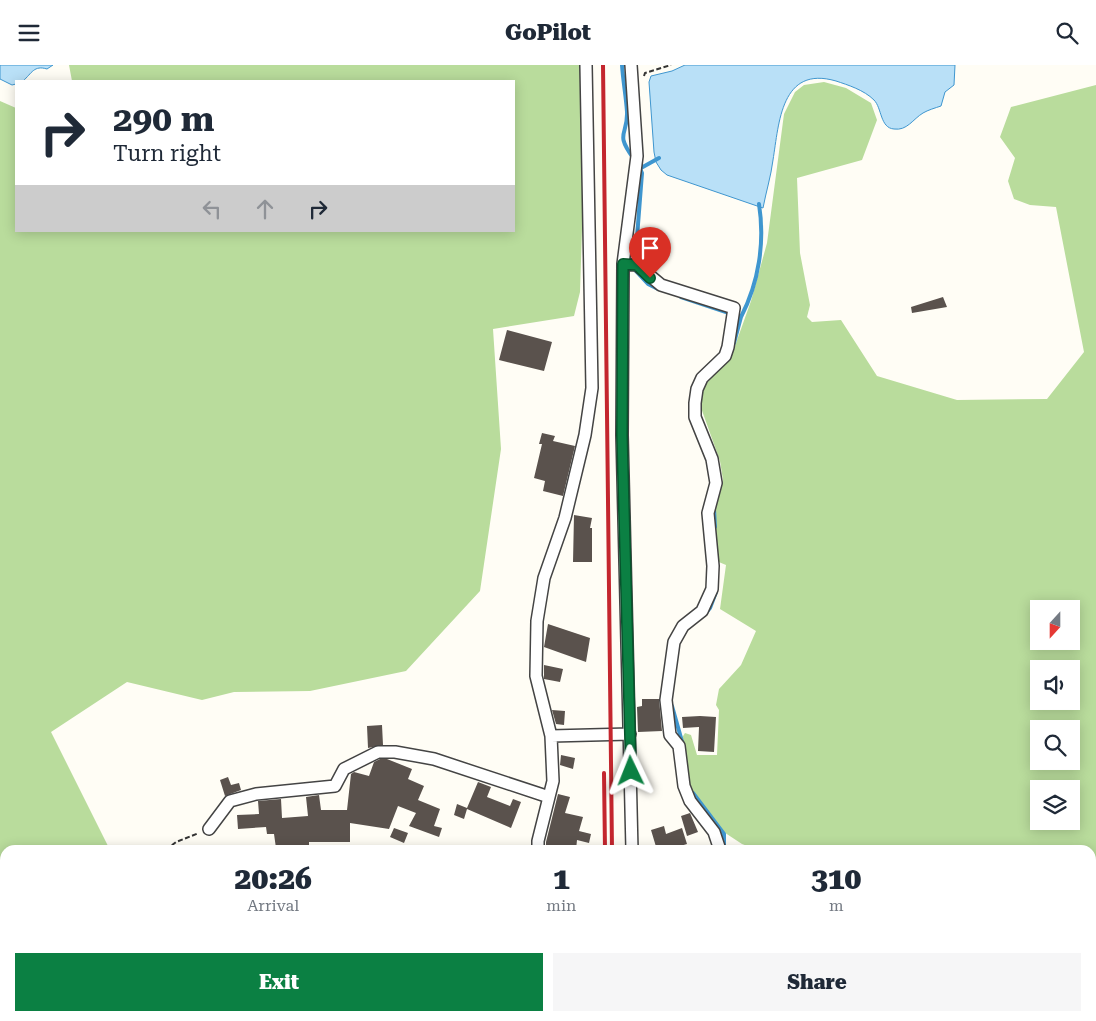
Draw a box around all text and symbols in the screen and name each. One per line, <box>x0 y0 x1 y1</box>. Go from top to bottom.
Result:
icon: menu <box>15 19 43 47</box>
icon: search <box>1053 19 1081 47</box>
text: GoPilot <box>505 20 591 45</box>
text: 290 m <box>113 99 214 140</box>
icon: right <box>30 100 95 165</box>
text: Turn right <box>113 141 221 166</box>
icon: left <box>198 195 226 223</box>
icon: ahead <box>251 195 279 223</box>
icon: right <box>304 195 332 223</box>
pin <box>629 227 671 278</box>
icon: arrive <box>636 234 664 262</box>
north arrow <box>1030 600 1080 650</box>
map controls <box>1030 600 1080 830</box>
button: sound <box>1030 660 1080 710</box>
button: search <box>1030 720 1080 770</box>
position arrow <box>604 744 656 796</box>
button: layers <box>1030 780 1080 830</box>
text: 20:26 <box>235 861 312 896</box>
text: 1 <box>553 861 570 896</box>
text: 310 <box>811 861 861 896</box>
text: Arrival <box>247 896 299 915</box>
text: min <box>546 896 576 915</box>
text: m <box>829 896 843 915</box>
button: Exit <box>15 953 543 1011</box>
button: Share <box>553 953 1081 1011</box>

